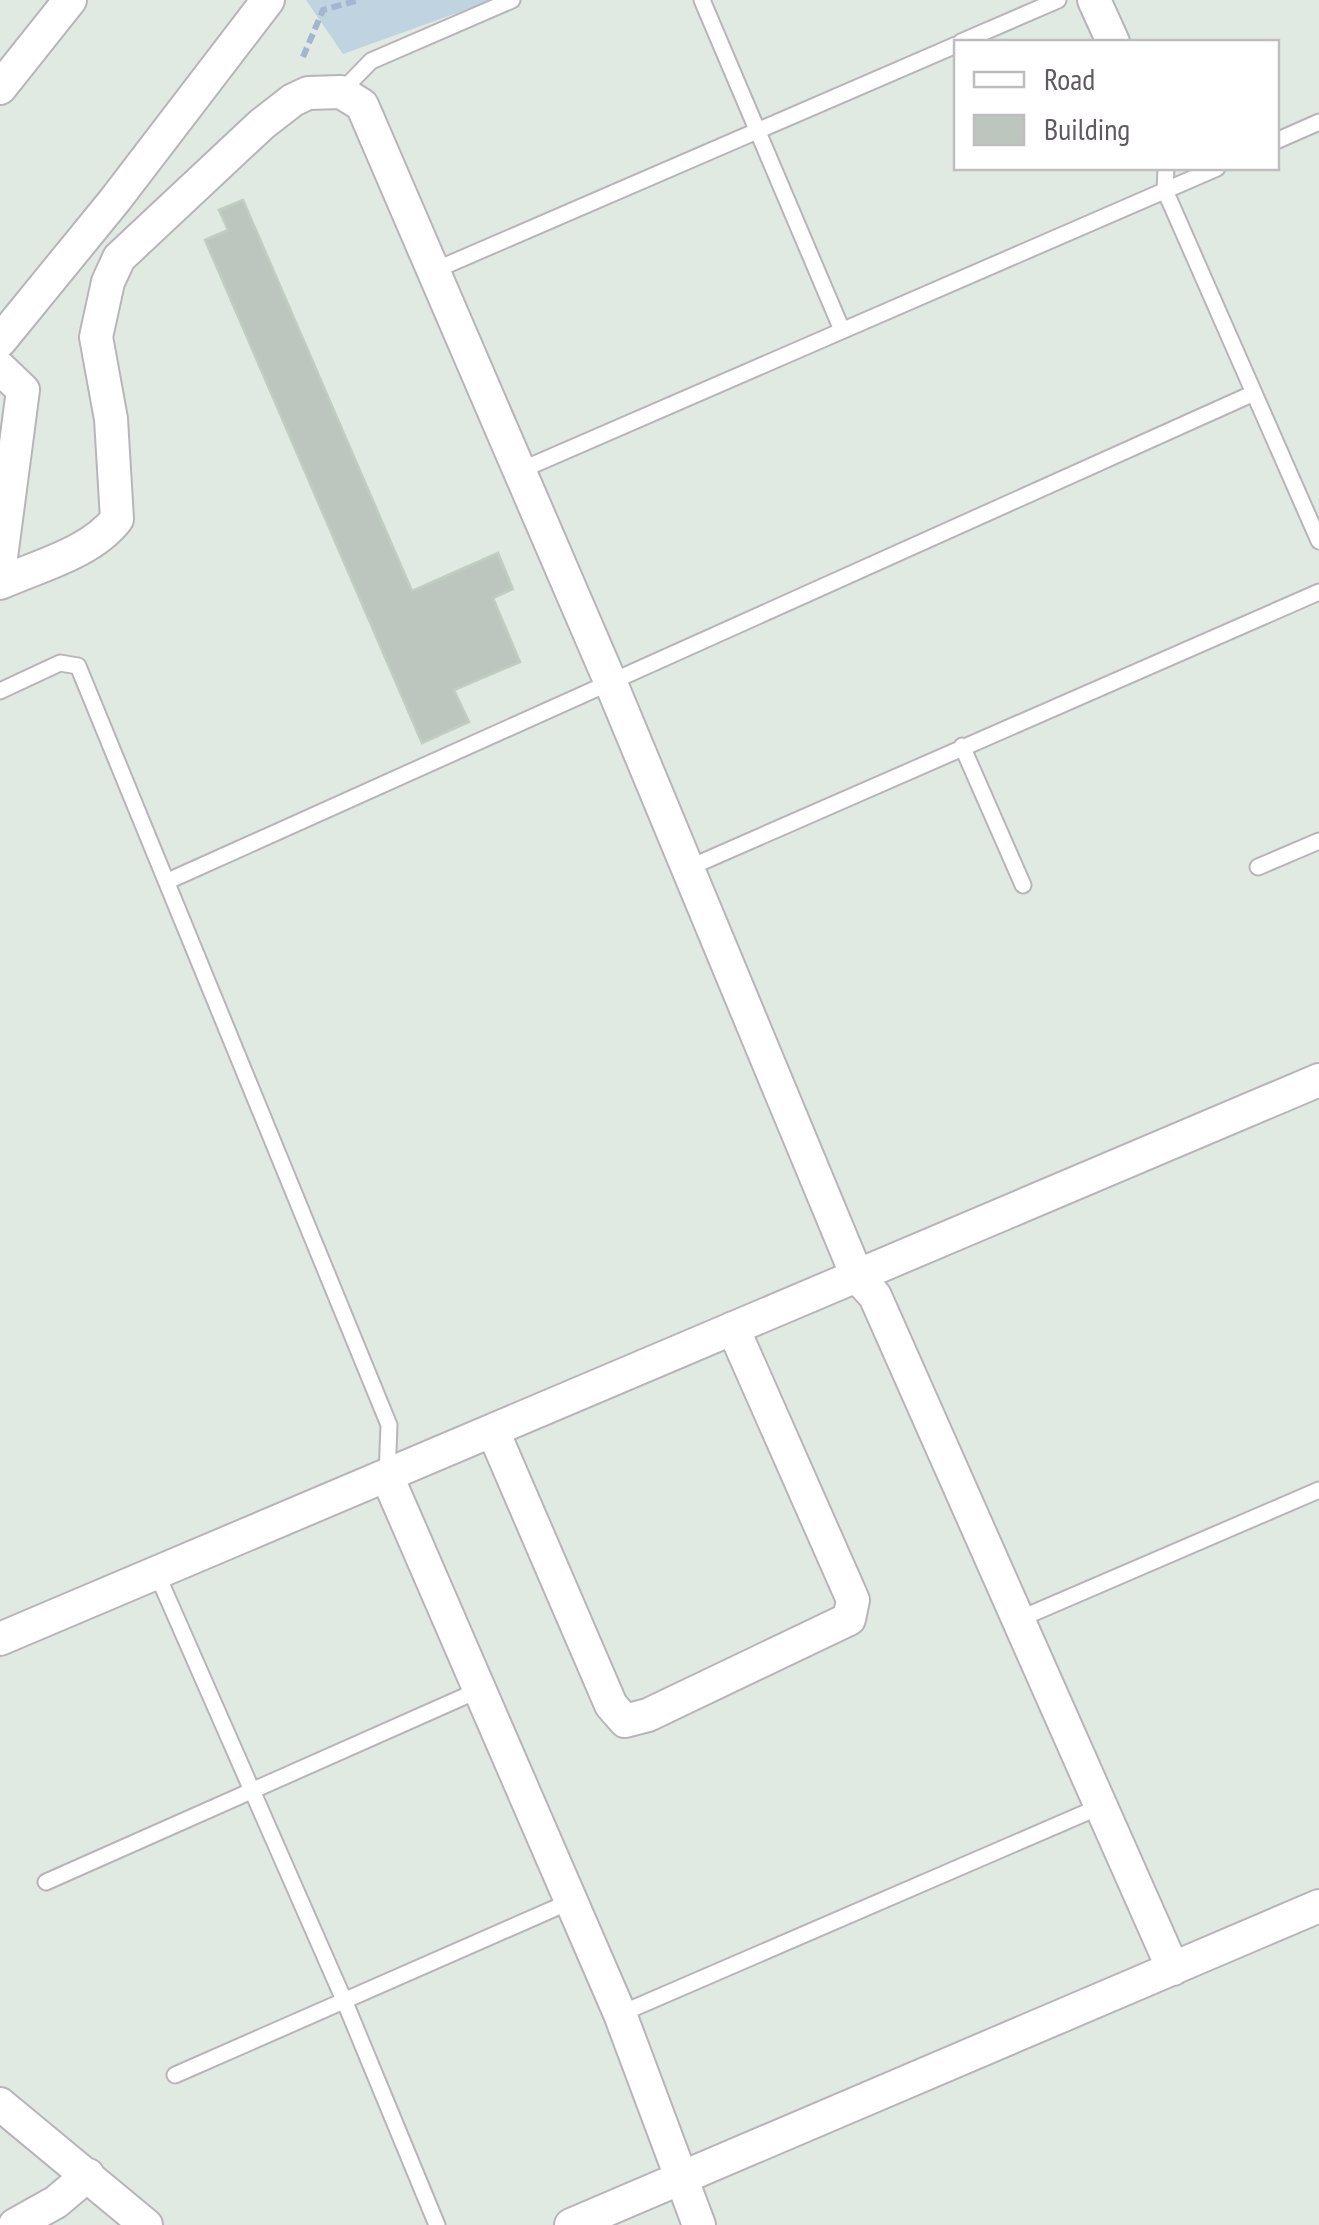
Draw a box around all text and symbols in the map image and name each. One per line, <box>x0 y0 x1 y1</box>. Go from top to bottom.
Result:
legend <box>954 40 1279 170</box>
text: Road <box>1044 59 1095 98</box>
text: Building <box>1044 109 1130 148</box>

